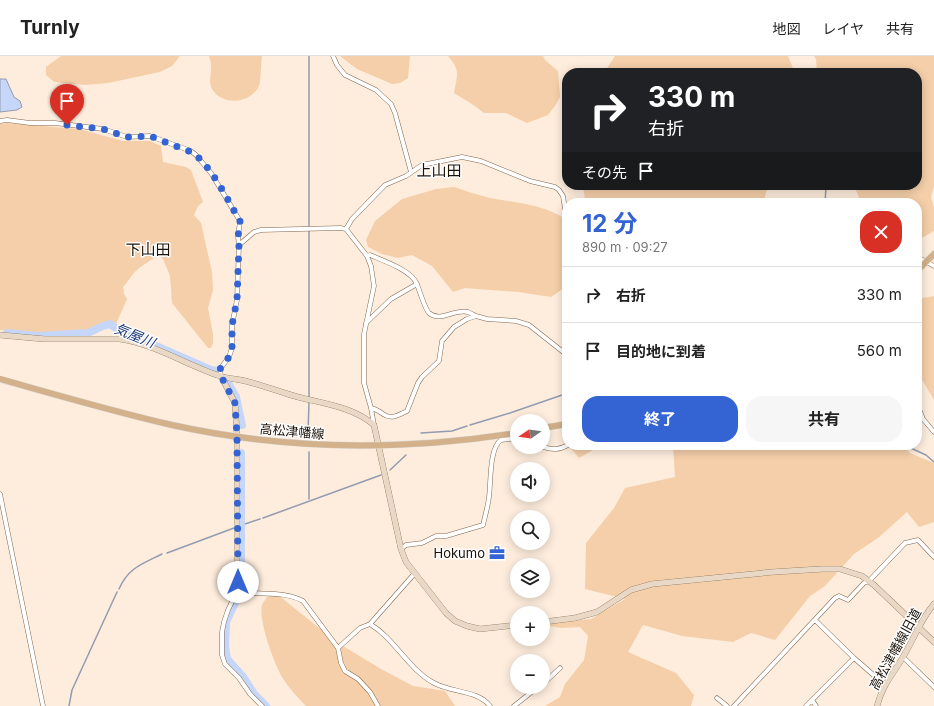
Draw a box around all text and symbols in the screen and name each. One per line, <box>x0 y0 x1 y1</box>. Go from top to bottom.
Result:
text: Turnly <box>20 16 80 39</box>
text: 地図 <box>772 20 800 37</box>
text: レイヤ <box>822 20 864 37</box>
text: 共有 <box>886 20 914 37</box>
text: 330 m <box>648 80 735 114</box>
pin <box>50 84 84 125</box>
icon: right <box>582 84 634 136</box>
icon: arrive <box>56 90 78 112</box>
text: 右折 <box>648 118 684 139</box>
icon: arrive <box>635 160 657 182</box>
district label: 上山田 <box>416 161 462 180</box>
text: その先 <box>582 163 627 182</box>
text: 12 分 <box>582 209 637 238</box>
button: close <box>860 211 902 253</box>
text: 890 m · 09:27 <box>582 239 668 255</box>
district label: 下山田 <box>125 240 171 259</box>
icon: right <box>582 284 604 306</box>
text: 330 m <box>857 285 902 304</box>
text: 右折 <box>616 286 646 305</box>
water label: 気屋川 <box>112 319 160 351</box>
icon: arrive <box>582 340 604 362</box>
text: 560 m <box>857 341 902 360</box>
text: 目的地に到着 <box>616 342 706 361</box>
button: 終了 <box>582 396 738 442</box>
button: 共有 <box>746 396 902 442</box>
north arrow <box>510 414 550 454</box>
map controls <box>510 414 550 694</box>
street label: 高松津幡線 <box>259 420 325 442</box>
button: sound <box>510 462 550 502</box>
button: search <box>510 510 550 550</box>
office icon: Hokumo <box>488 544 506 562</box>
place label: Hokumo <box>434 545 485 561</box>
button: layers <box>510 558 550 598</box>
position arrow <box>217 561 259 603</box>
street label: 高松津幡線旧道 <box>866 605 924 693</box>
button: + <box>510 606 550 646</box>
button: − <box>510 654 550 694</box>

